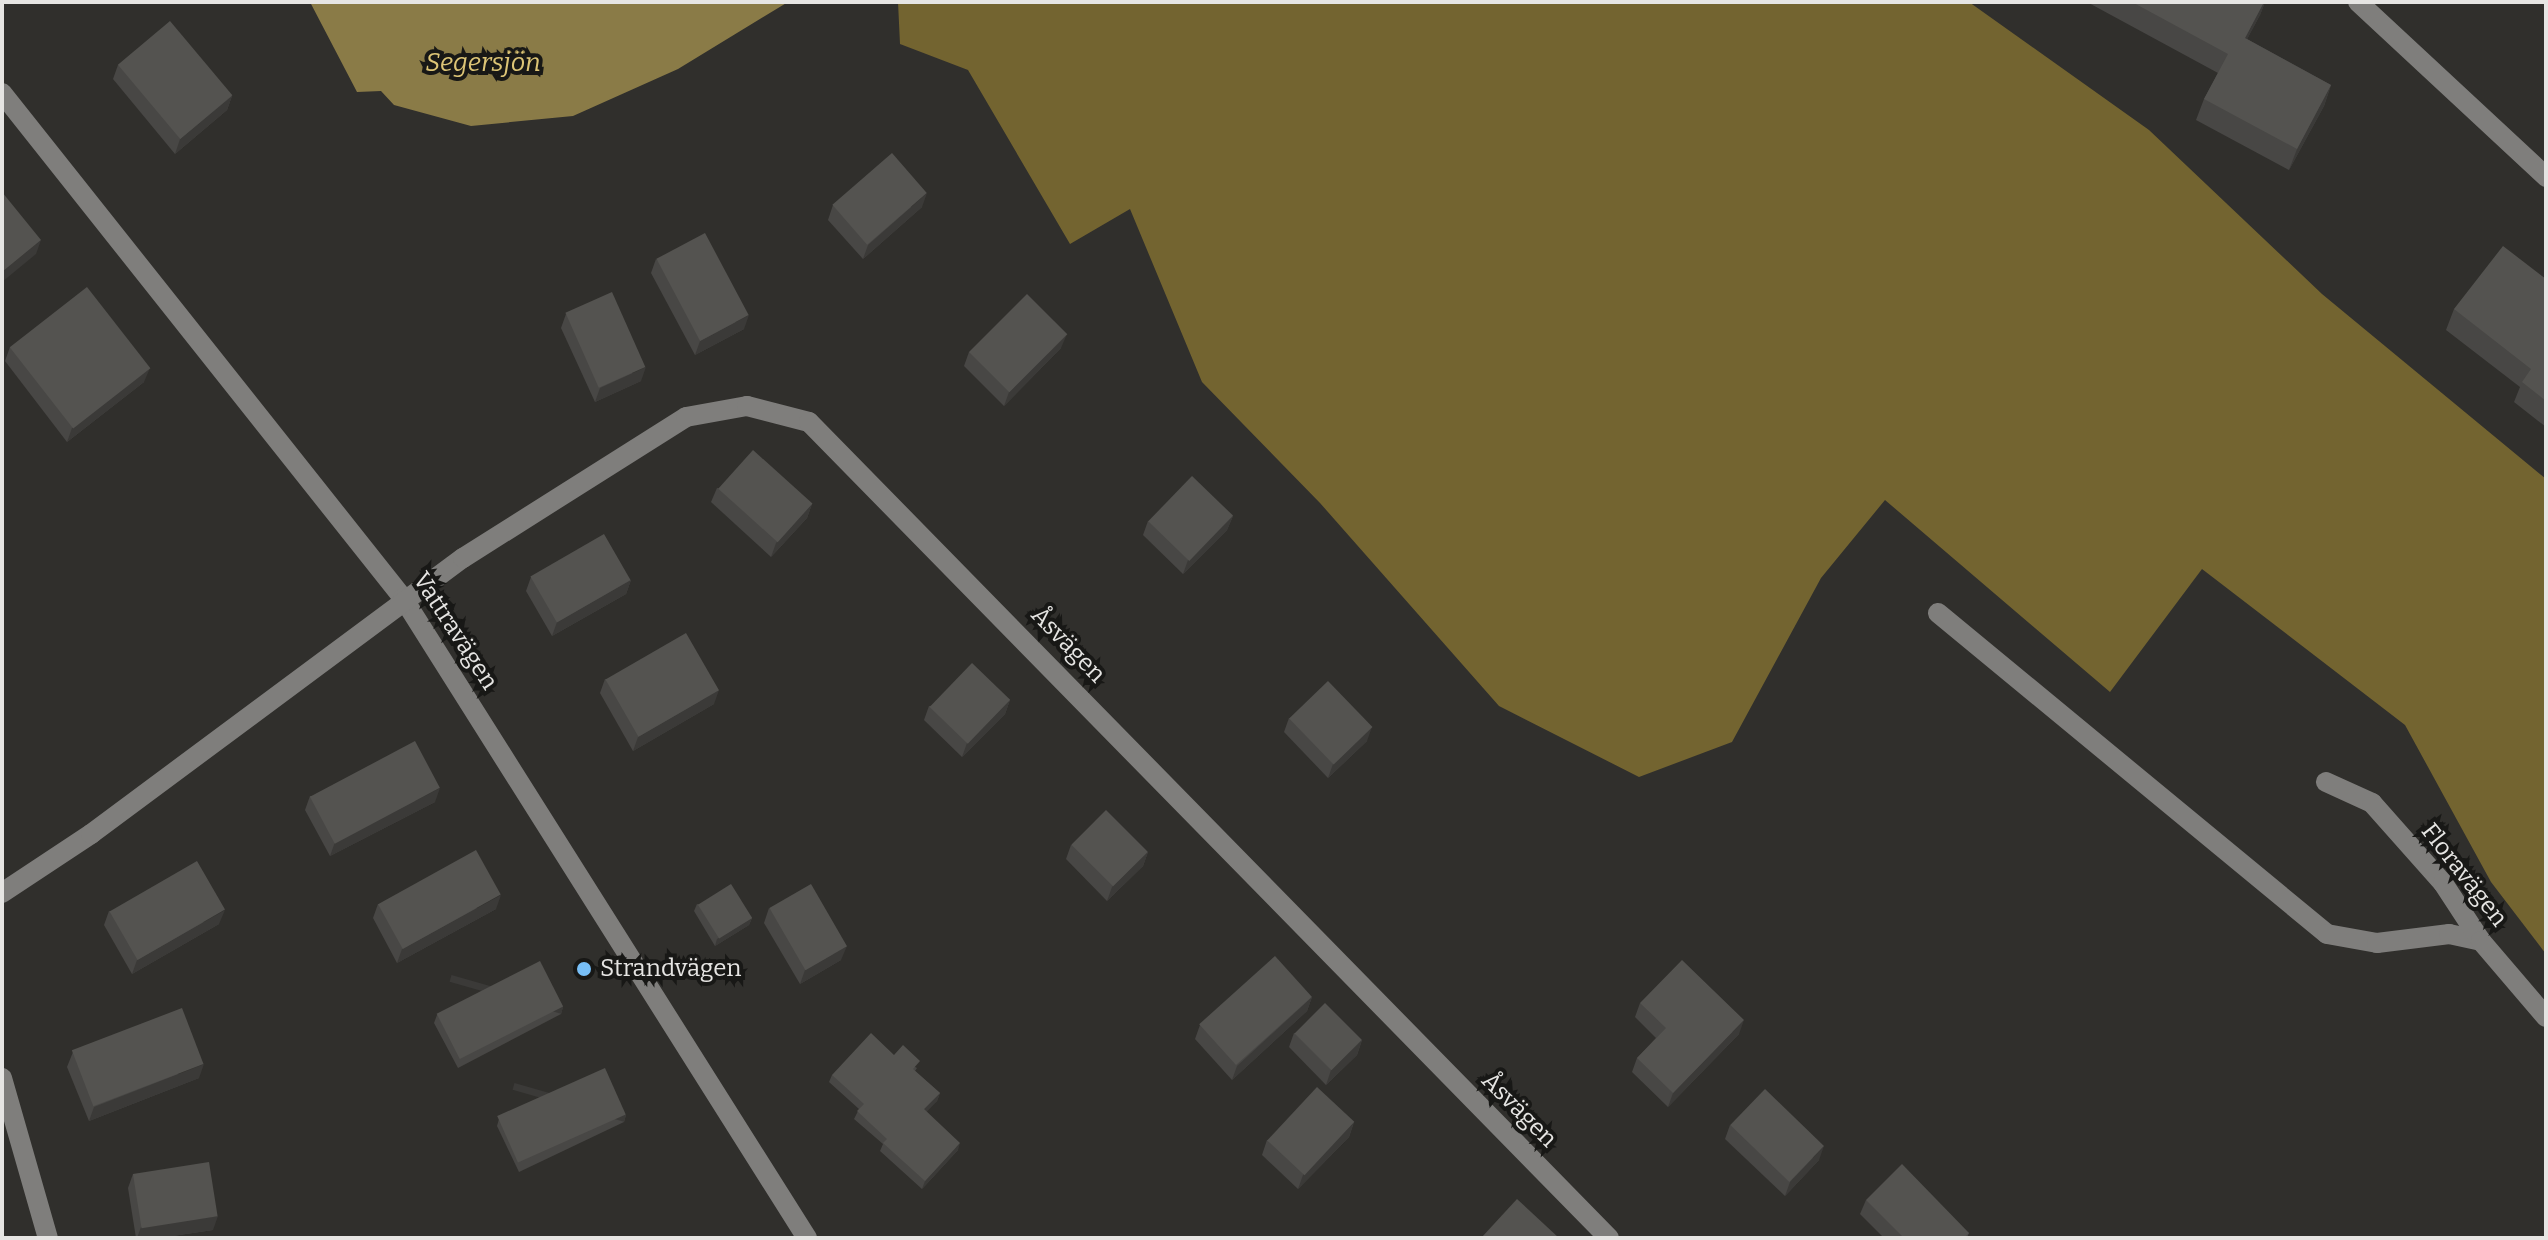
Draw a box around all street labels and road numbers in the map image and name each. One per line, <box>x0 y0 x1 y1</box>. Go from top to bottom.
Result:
street label: Vattravägen <box>406 567 504 695</box>
street label: Åsvägen <box>1025 601 1111 689</box>
street label: Floravägen <box>2415 818 2513 932</box>
street label: Åsvägen <box>1475 1066 1563 1154</box>

